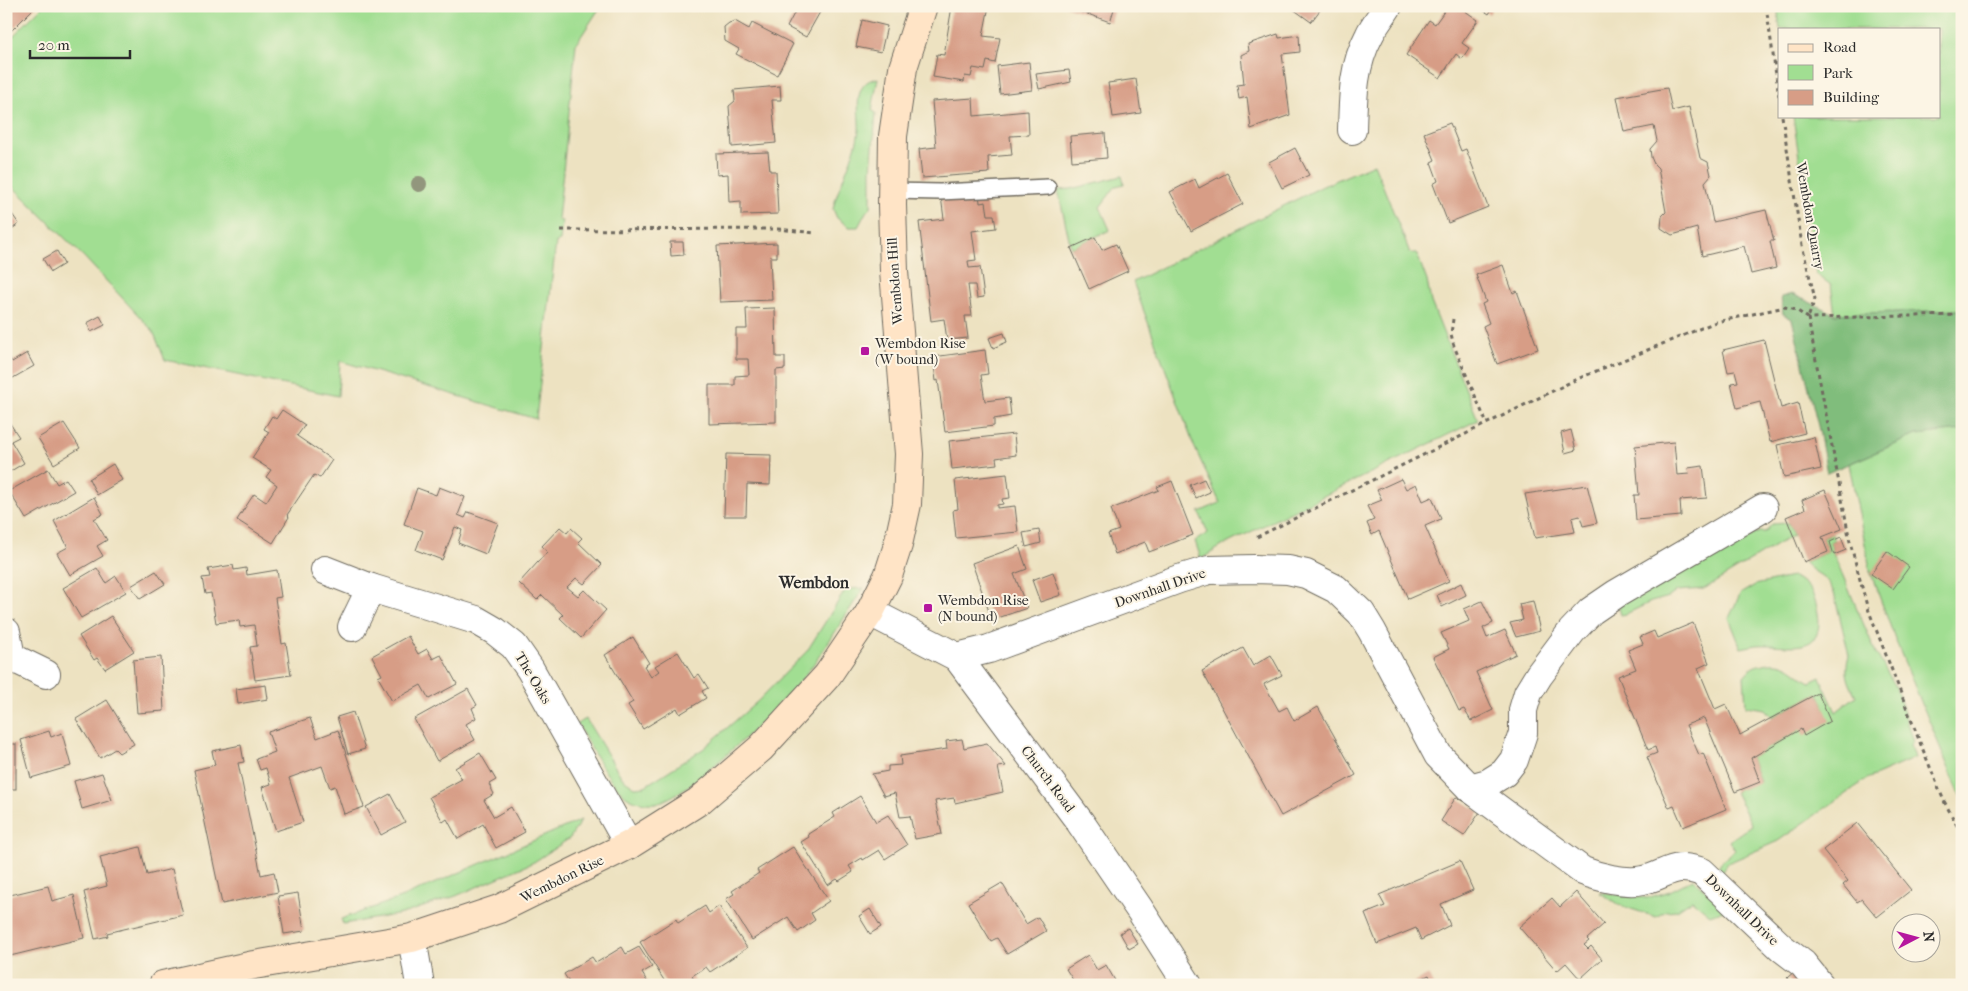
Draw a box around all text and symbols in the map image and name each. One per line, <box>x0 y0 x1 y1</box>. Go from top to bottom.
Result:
scale bar <box>30 28 130 60</box>
legend <box>1778 28 1940 118</box>
text: 20 m <box>38 36 70 54</box>
text: Road <box>1823 38 1857 56</box>
text: Park <box>1823 64 1853 82</box>
text: Building <box>1823 88 1880 106</box>
street label: Wembdon Quarry <box>1792 160 1828 272</box>
street label: Wembdon Hill <box>883 237 907 326</box>
place label: Wembdon Rise (W bound) <box>874 335 966 368</box>
marker: Wembdon Rise (W bound) <box>859 345 871 357</box>
street label: Downhall Drive <box>1112 564 1208 612</box>
district label: Wembdon <box>778 573 850 592</box>
place label: Wembdon Rise (N bound) <box>937 592 1029 625</box>
marker: Wembdon Rise (N bound) <box>922 602 934 614</box>
street label: The Oaks <box>511 649 555 707</box>
street label: Church Road <box>1017 742 1079 816</box>
street label: Wembdon Rise <box>517 851 607 907</box>
street label: Downhall Drive <box>1702 871 1782 949</box>
north arrow <box>1890 914 1940 964</box>
text: N <box>1919 931 1937 943</box>

